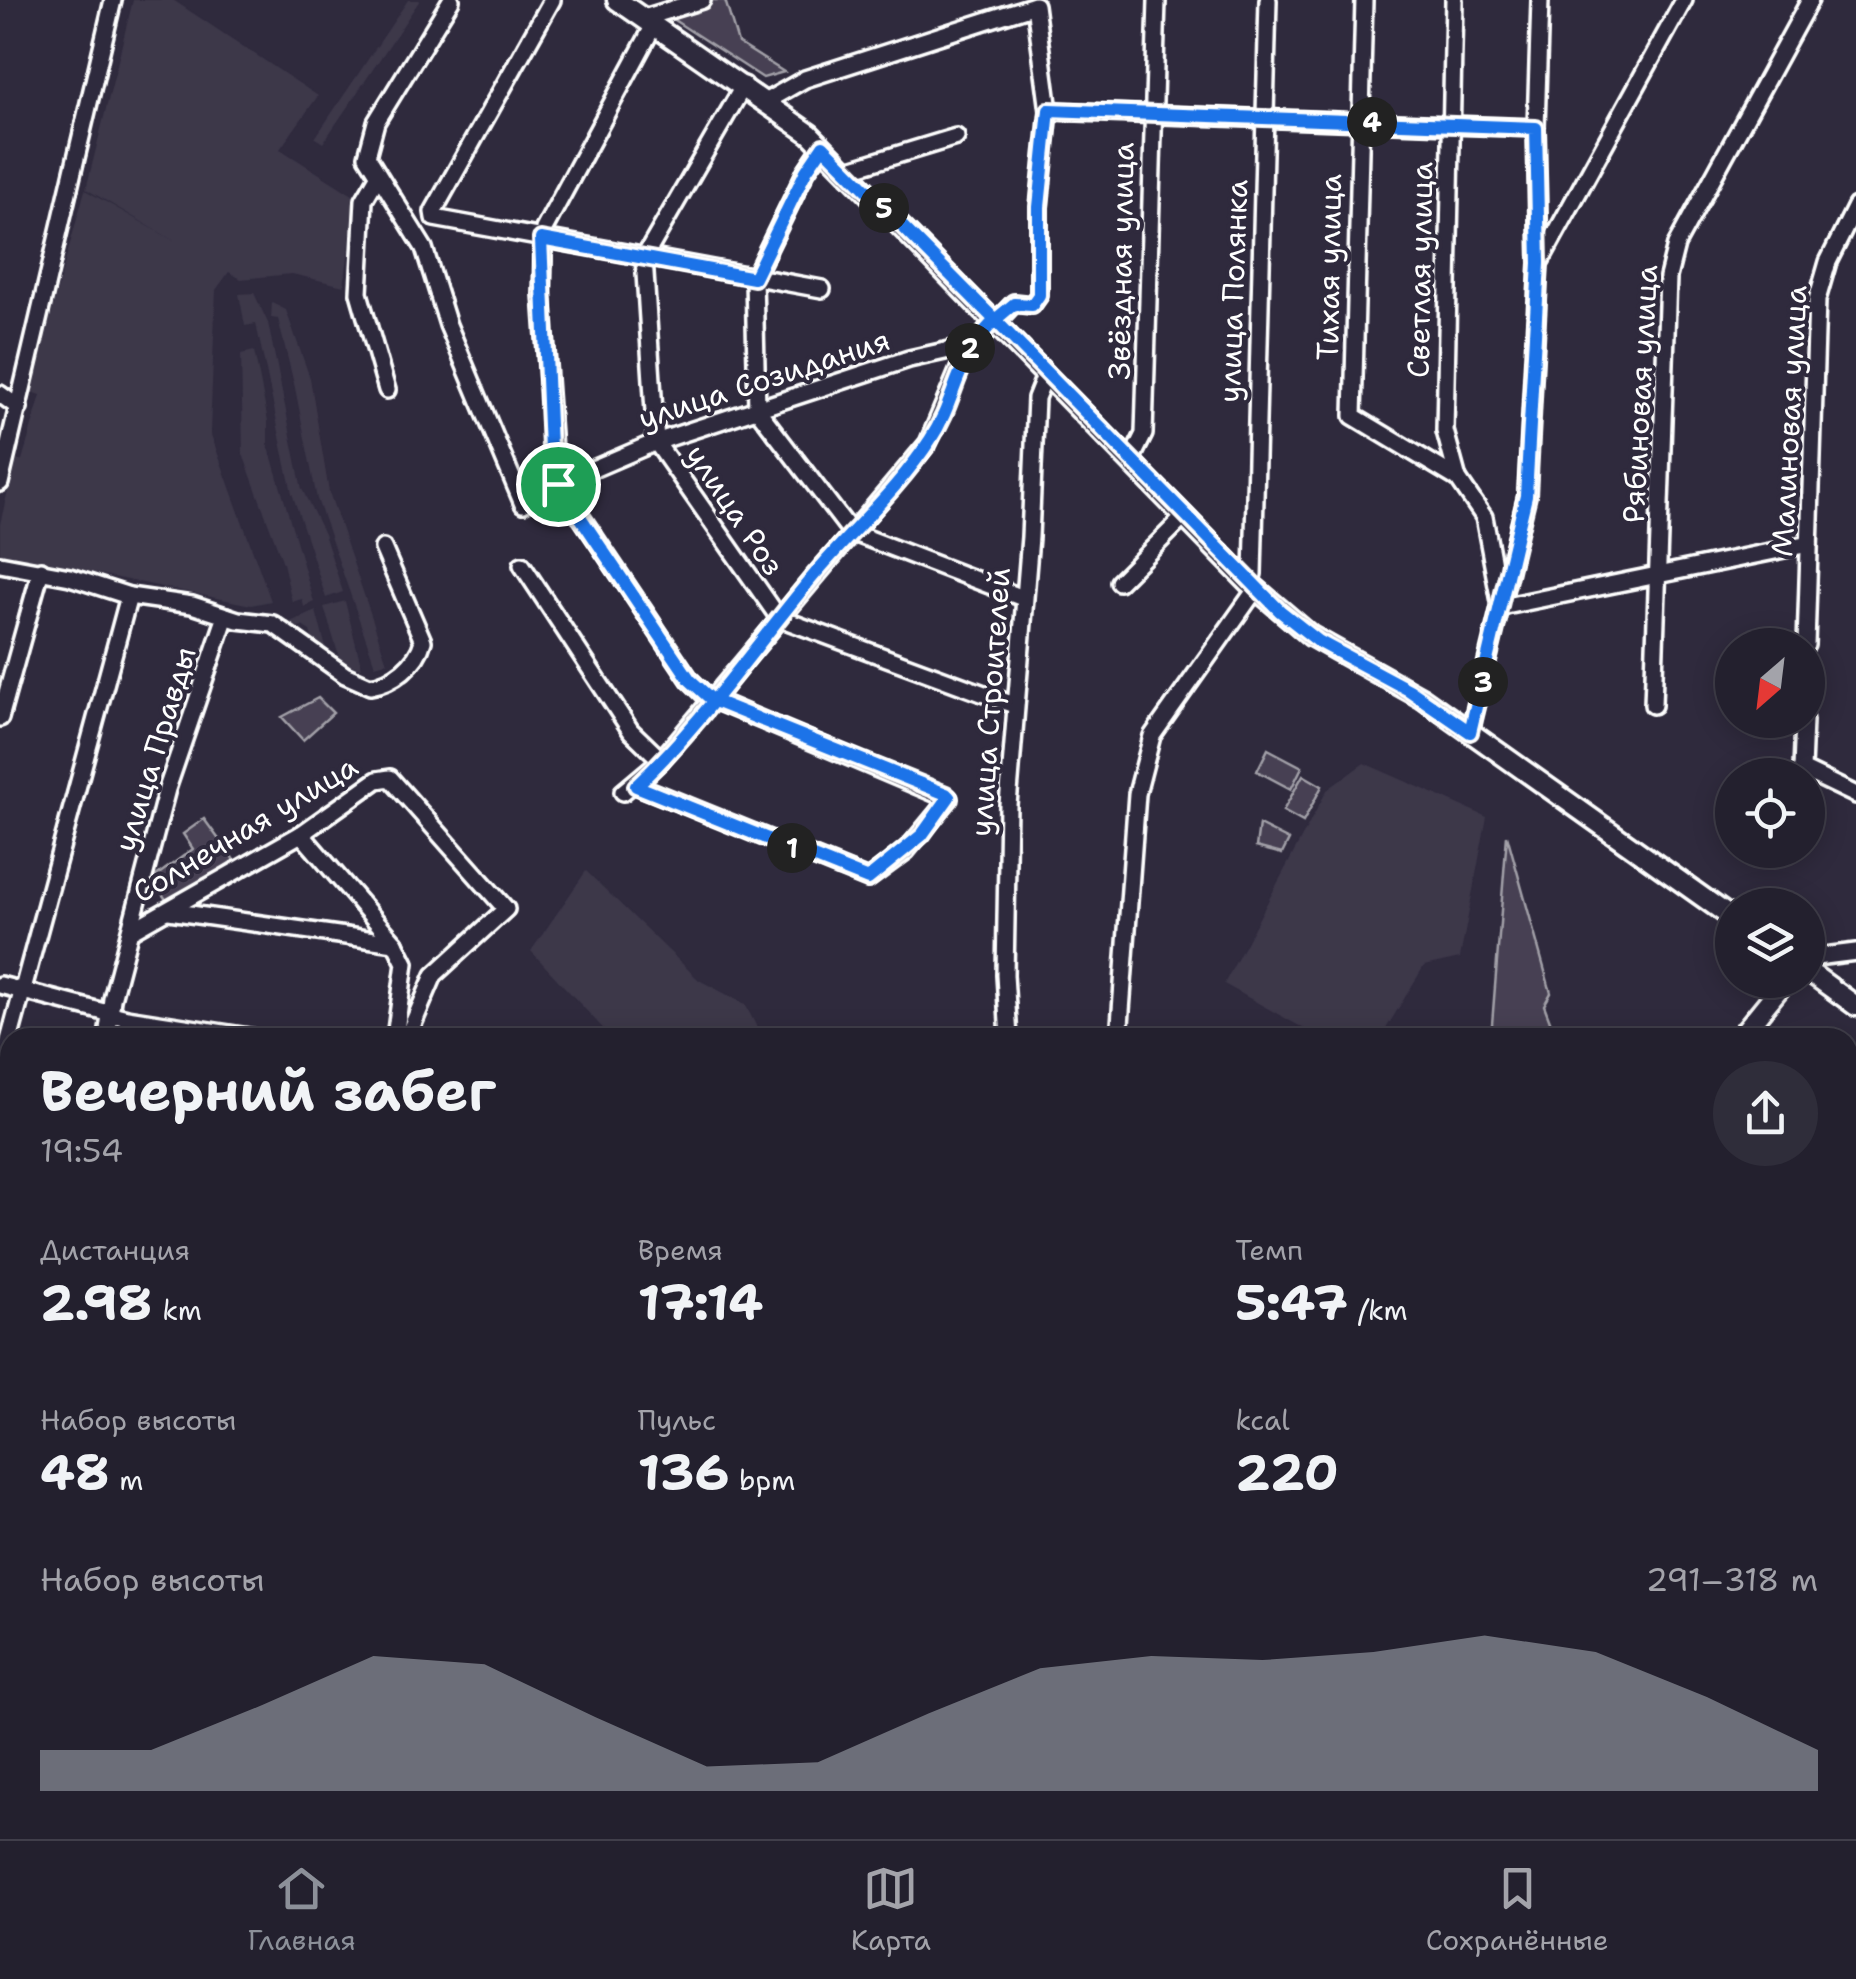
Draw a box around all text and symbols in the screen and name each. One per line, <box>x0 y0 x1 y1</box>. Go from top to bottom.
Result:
pin: 4 <box>1347 97 1397 147</box>
text: 4 <box>1362 103 1382 141</box>
street label: Звёздная улица <box>1098 142 1144 380</box>
street label: Светлая улица <box>1398 161 1442 379</box>
street label: Тихая улица <box>1307 173 1351 361</box>
street label: улица Полянка <box>1209 178 1257 403</box>
pin: 5 <box>859 183 909 233</box>
text: 5 <box>875 189 893 227</box>
street label: Рябиновая улица <box>1613 263 1667 524</box>
street label: Малиновая улица <box>1761 284 1817 558</box>
street label: улица Созидания <box>633 319 895 439</box>
pin: 2 <box>945 323 995 373</box>
text: 2 <box>960 329 980 367</box>
street label: улица Роз <box>676 436 794 584</box>
pin <box>516 442 601 527</box>
icon: arrive <box>531 457 586 512</box>
street label: улица Строителей <box>960 566 1020 838</box>
north arrow <box>1715 628 1825 738</box>
map controls <box>1715 628 1825 998</box>
street label: улица Правды <box>104 642 206 856</box>
pin: 3 <box>1458 657 1508 707</box>
text: 3 <box>1473 663 1493 701</box>
street label: Солнечная улица <box>125 745 365 912</box>
button: locate <box>1715 758 1825 868</box>
pin: 1 <box>767 823 817 873</box>
text: 1 <box>786 829 798 867</box>
button: layers <box>1715 888 1825 998</box>
text: Вечерний забег <box>40 1054 496 1128</box>
button: share <box>1713 1061 1818 1166</box>
text: 19:54 <box>40 1129 123 1172</box>
text: Дистанция <box>40 1231 190 1269</box>
text: Время <box>638 1231 723 1269</box>
text: Темп <box>1235 1231 1303 1269</box>
text: 2.98 <box>40 1269 153 1336</box>
text: 17:14 <box>638 1269 763 1336</box>
text: 5:47 <box>1235 1269 1348 1336</box>
text: km <box>153 1291 202 1329</box>
text: /km <box>1348 1291 1408 1329</box>
text: Набор высоты <box>40 1401 236 1439</box>
text: Пульс <box>638 1401 716 1439</box>
text: kcal <box>1235 1401 1290 1439</box>
text: 48 <box>40 1439 110 1506</box>
text: 136 <box>638 1439 729 1506</box>
text: 220 <box>1235 1439 1339 1506</box>
text: m <box>110 1461 143 1499</box>
text: bpm <box>729 1461 795 1499</box>
text: Набор высоты <box>40 1558 265 1601</box>
text: 291–318 m <box>1646 1558 1818 1601</box>
tab: Главная <box>247 1861 356 1959</box>
tab: Карта <box>851 1861 931 1959</box>
tab: Сохранённые <box>1426 1861 1609 1959</box>

